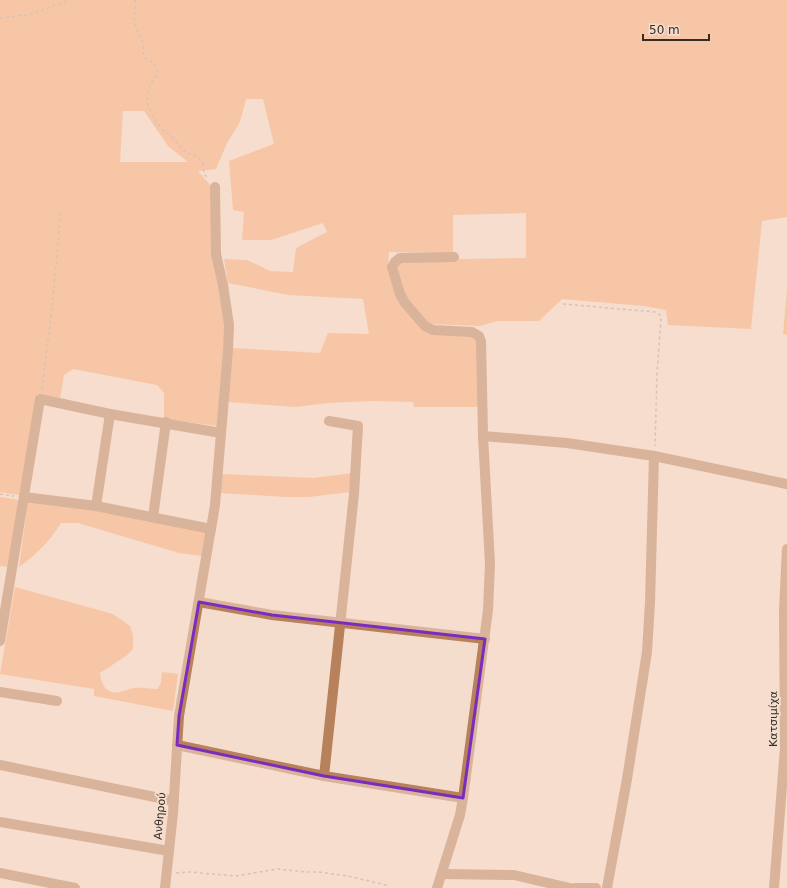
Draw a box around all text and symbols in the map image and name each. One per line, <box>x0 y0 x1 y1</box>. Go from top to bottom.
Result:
scale bar <box>643 16 709 42</box>
text: 50 m <box>649 23 680 37</box>
street label: Κατσιμίχα <box>767 691 780 747</box>
street label: Ανθηρού <box>151 792 169 840</box>

